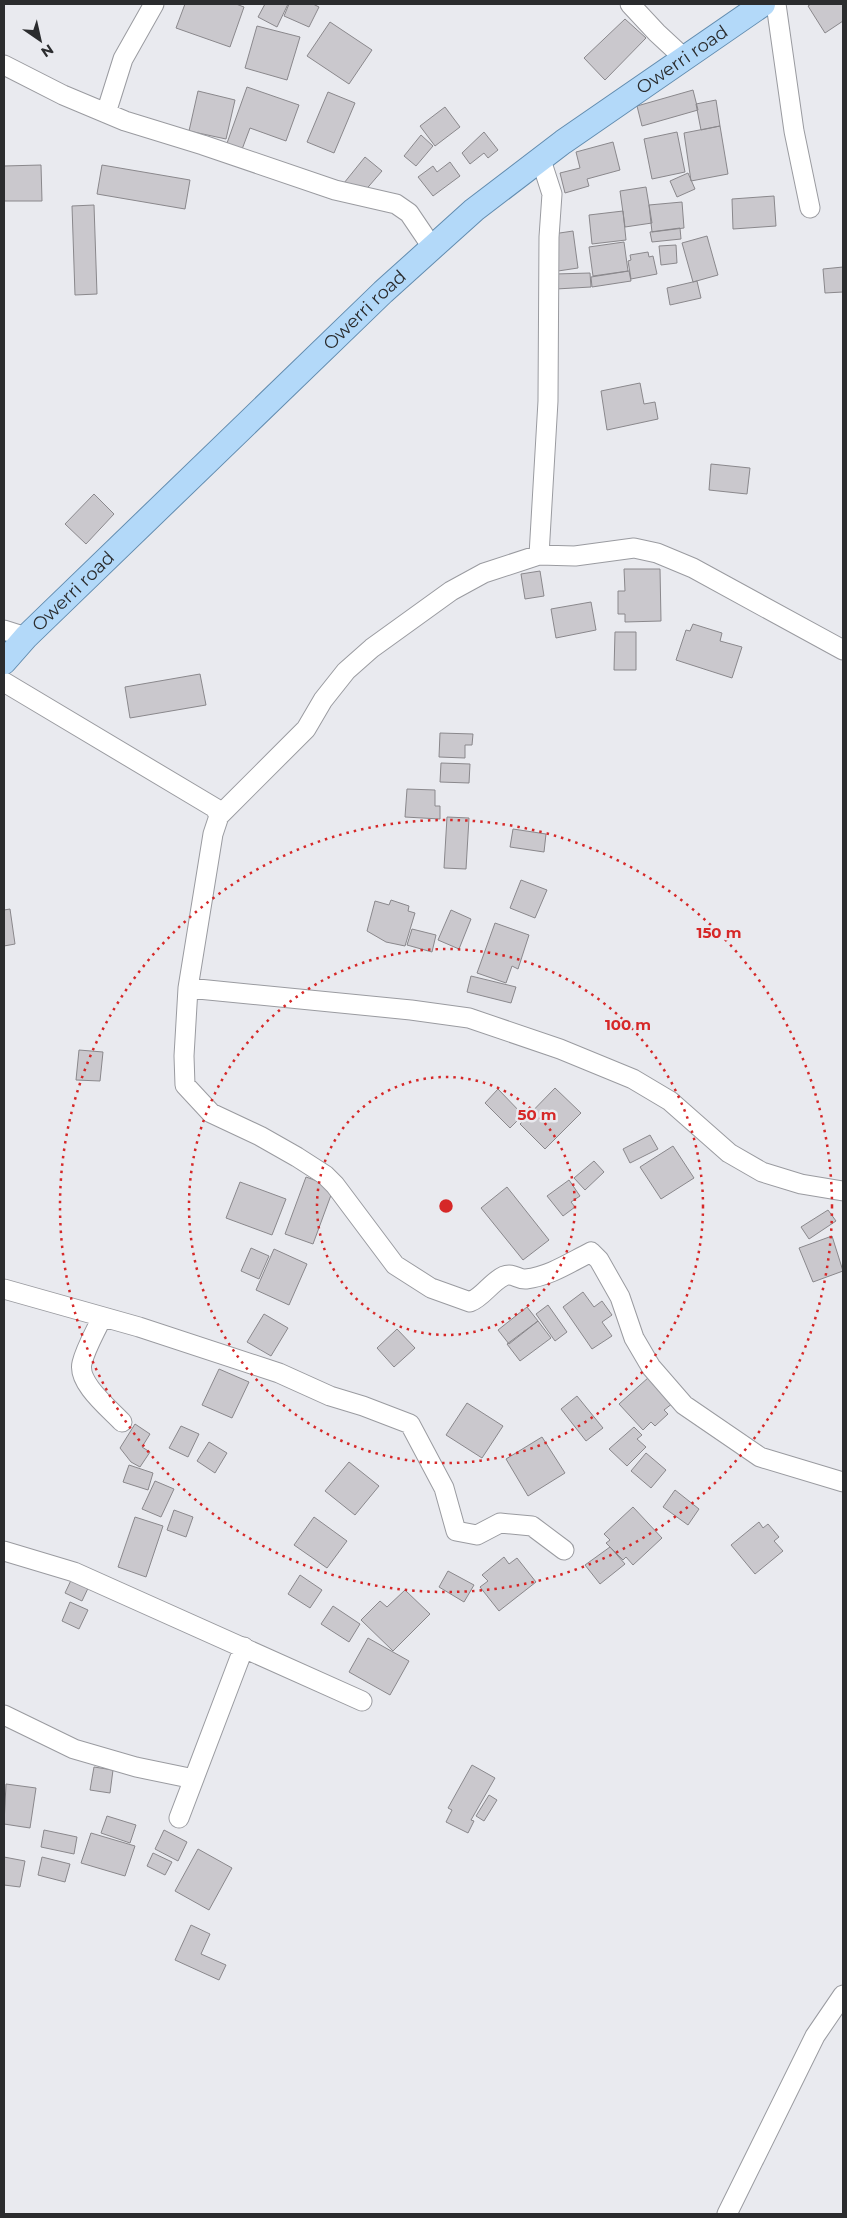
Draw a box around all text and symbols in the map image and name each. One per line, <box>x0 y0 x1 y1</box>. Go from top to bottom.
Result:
north arrow <box>15 15 65 65</box>
street label: Owerri road <box>632 21 732 99</box>
text: N <box>38 40 57 61</box>
street label: Owerri road <box>319 265 411 355</box>
street label: Owerri road <box>27 546 119 636</box>
text: 150 m <box>697 923 741 942</box>
text: 100 m <box>605 1015 651 1034</box>
text: 50 m <box>517 1105 557 1124</box>
centre of rings <box>437 1197 455 1215</box>

